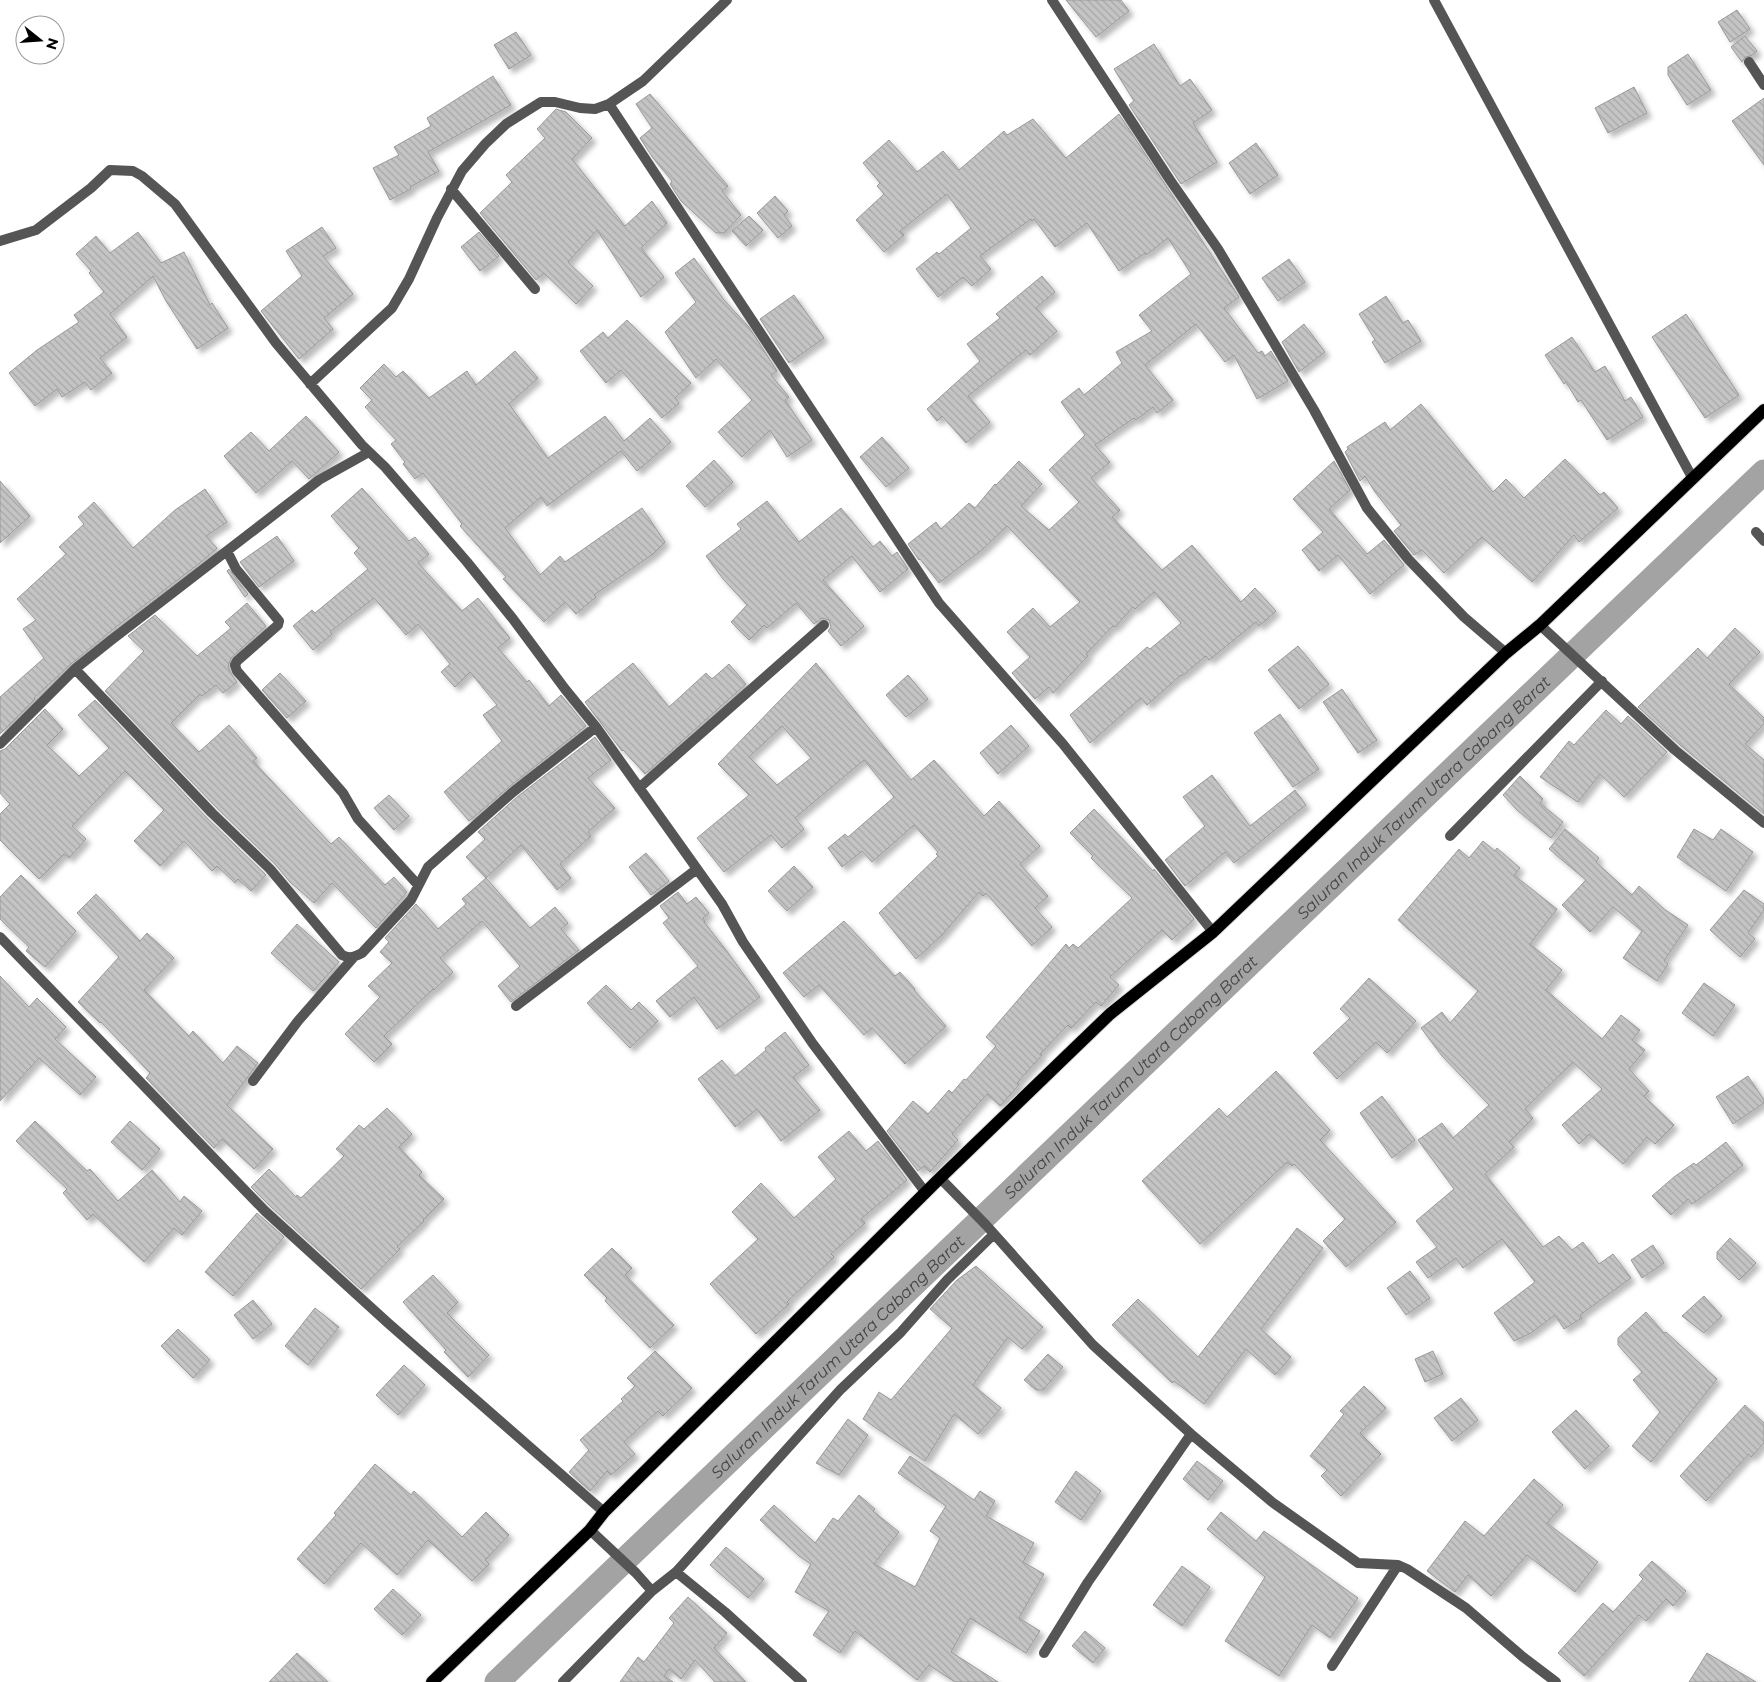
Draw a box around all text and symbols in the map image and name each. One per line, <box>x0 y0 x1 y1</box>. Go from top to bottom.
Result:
north arrow <box>15 15 65 65</box>
text: N <box>42 36 63 52</box>
water label: Saluran Induk Tarum Utara Cabang Barat <box>1293 671 1554 923</box>
water label: Saluran Induk Tarum Utara Cabang Barat <box>1000 951 1262 1202</box>
water label: Saluran Induk Tarum Utara Cabang Barat <box>707 1231 969 1482</box>

